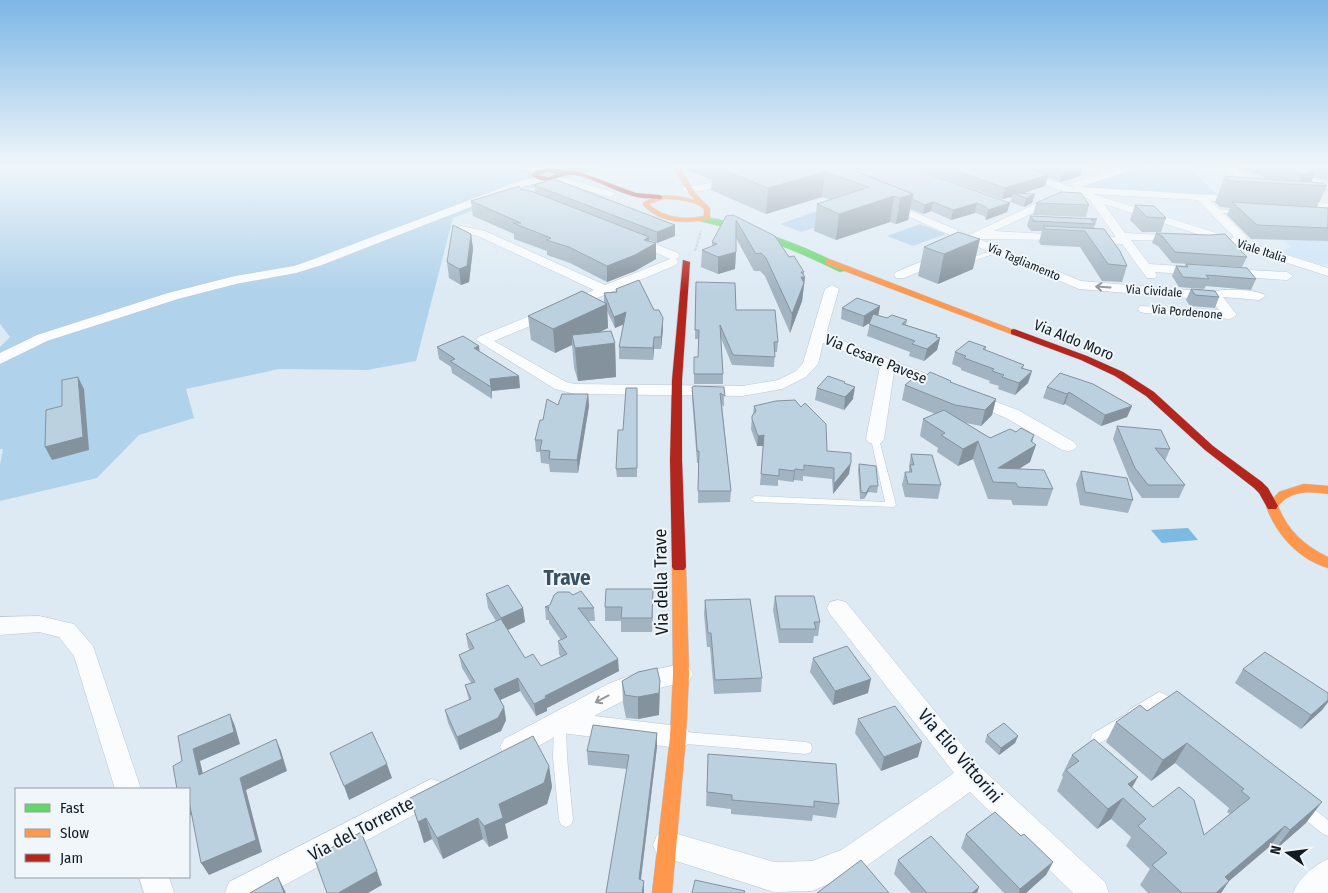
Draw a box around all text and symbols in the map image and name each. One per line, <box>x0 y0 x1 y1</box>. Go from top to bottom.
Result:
street label: Viale Italia <box>1235 236 1289 266</box>
street label: Via Tagliamento <box>985 240 1063 284</box>
one-way arrow <box>1096 282 1112 292</box>
street label: Via Cividale <box>1125 282 1183 300</box>
street label: Via Pordenone <box>1151 302 1223 322</box>
street label: Via Aldo Moro <box>1031 316 1117 364</box>
street label: Via Cesare Pavese <box>822 330 930 388</box>
street label: Via della Trave <box>649 528 673 636</box>
district label: Trave <box>543 565 591 591</box>
one-way arrow <box>594 694 609 704</box>
street label: Via Elio Vittorini <box>913 704 1007 808</box>
legend <box>15 788 190 878</box>
street label: Via del Torrente <box>305 792 417 866</box>
text: Fast <box>60 799 84 817</box>
text: Slow <box>60 824 89 842</box>
north arrow <box>1263 828 1313 878</box>
text: N <box>1267 844 1285 856</box>
text: Jam <box>60 849 83 867</box>

